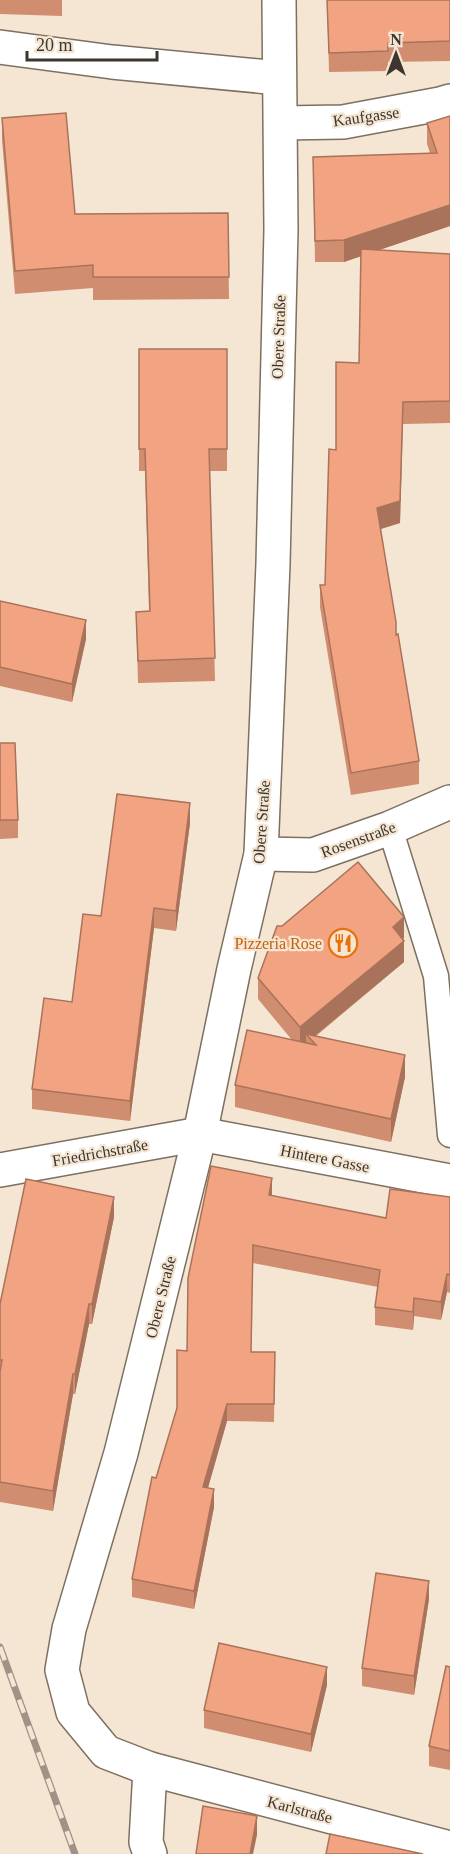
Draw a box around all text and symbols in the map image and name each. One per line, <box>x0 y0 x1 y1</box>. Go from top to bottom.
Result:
scale bar <box>27 24 158 62</box>
north arrow <box>366 24 426 84</box>
text: N <box>390 31 402 48</box>
text: 20 m <box>36 35 73 55</box>
street label: Kaufgasse <box>332 103 400 131</box>
street label: Obere Straße <box>269 295 288 379</box>
street label: Obere Straße <box>250 780 273 865</box>
street label: Rosenstraße <box>319 818 398 861</box>
restaurant icon: Pizzeria Rose <box>327 927 359 959</box>
place label: Pizzeria Rose <box>234 935 322 952</box>
street label: Friedrichstraße <box>51 1136 149 1169</box>
street label: Hintere Gasse <box>279 1142 371 1175</box>
street label: Obere Straße <box>142 1254 179 1340</box>
street label: Karlstraße <box>265 1793 334 1826</box>

